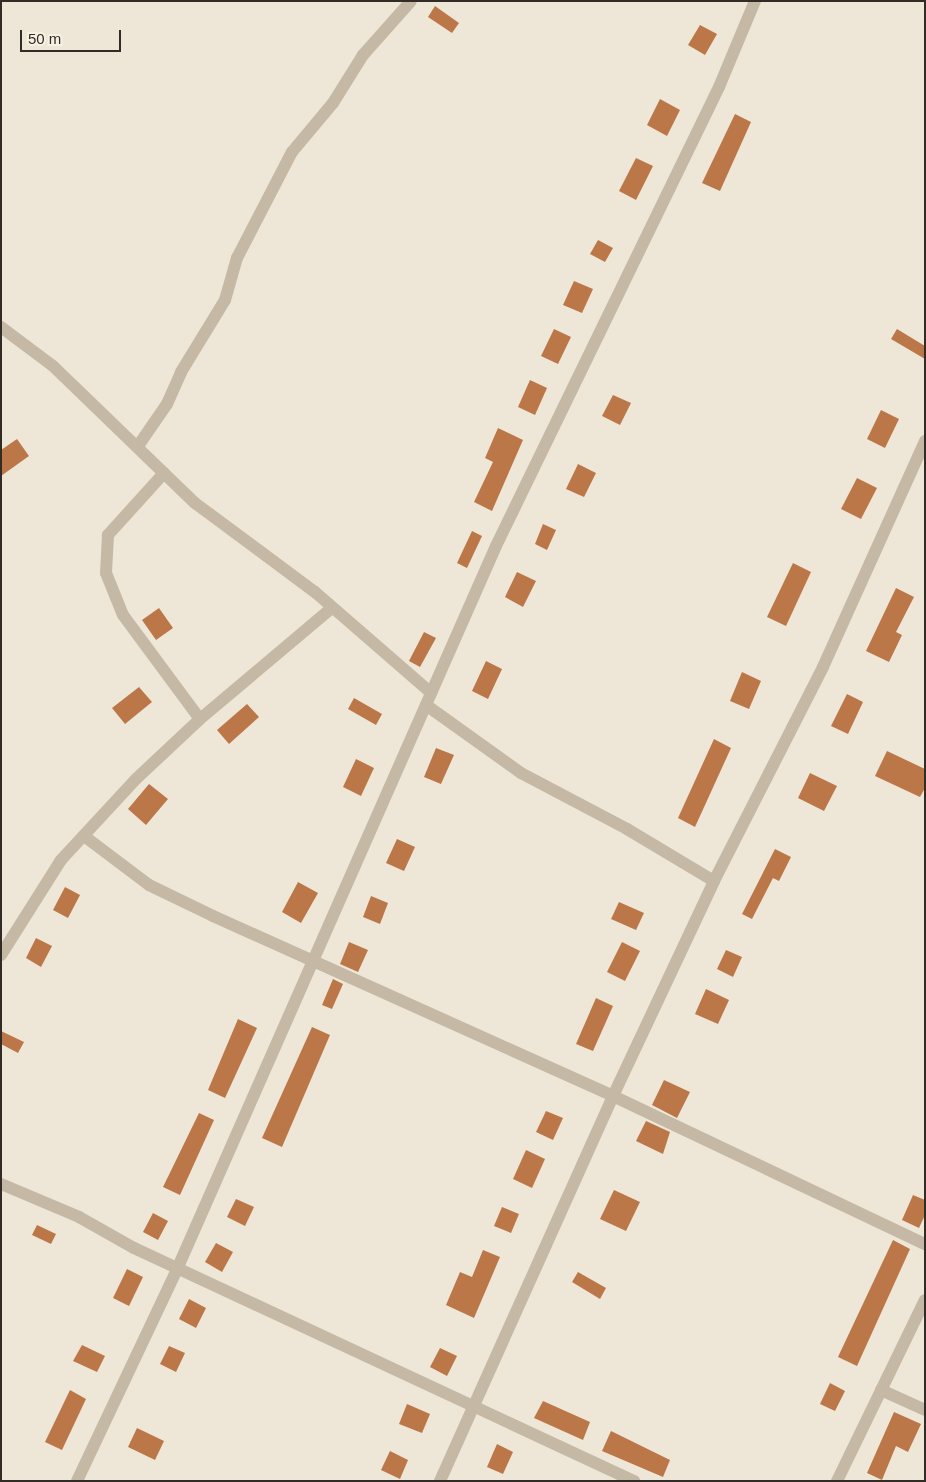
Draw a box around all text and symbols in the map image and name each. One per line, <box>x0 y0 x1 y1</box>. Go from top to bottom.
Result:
scale bar <box>22 20 124 52</box>
text: 50 m <box>28 30 61 47</box>

